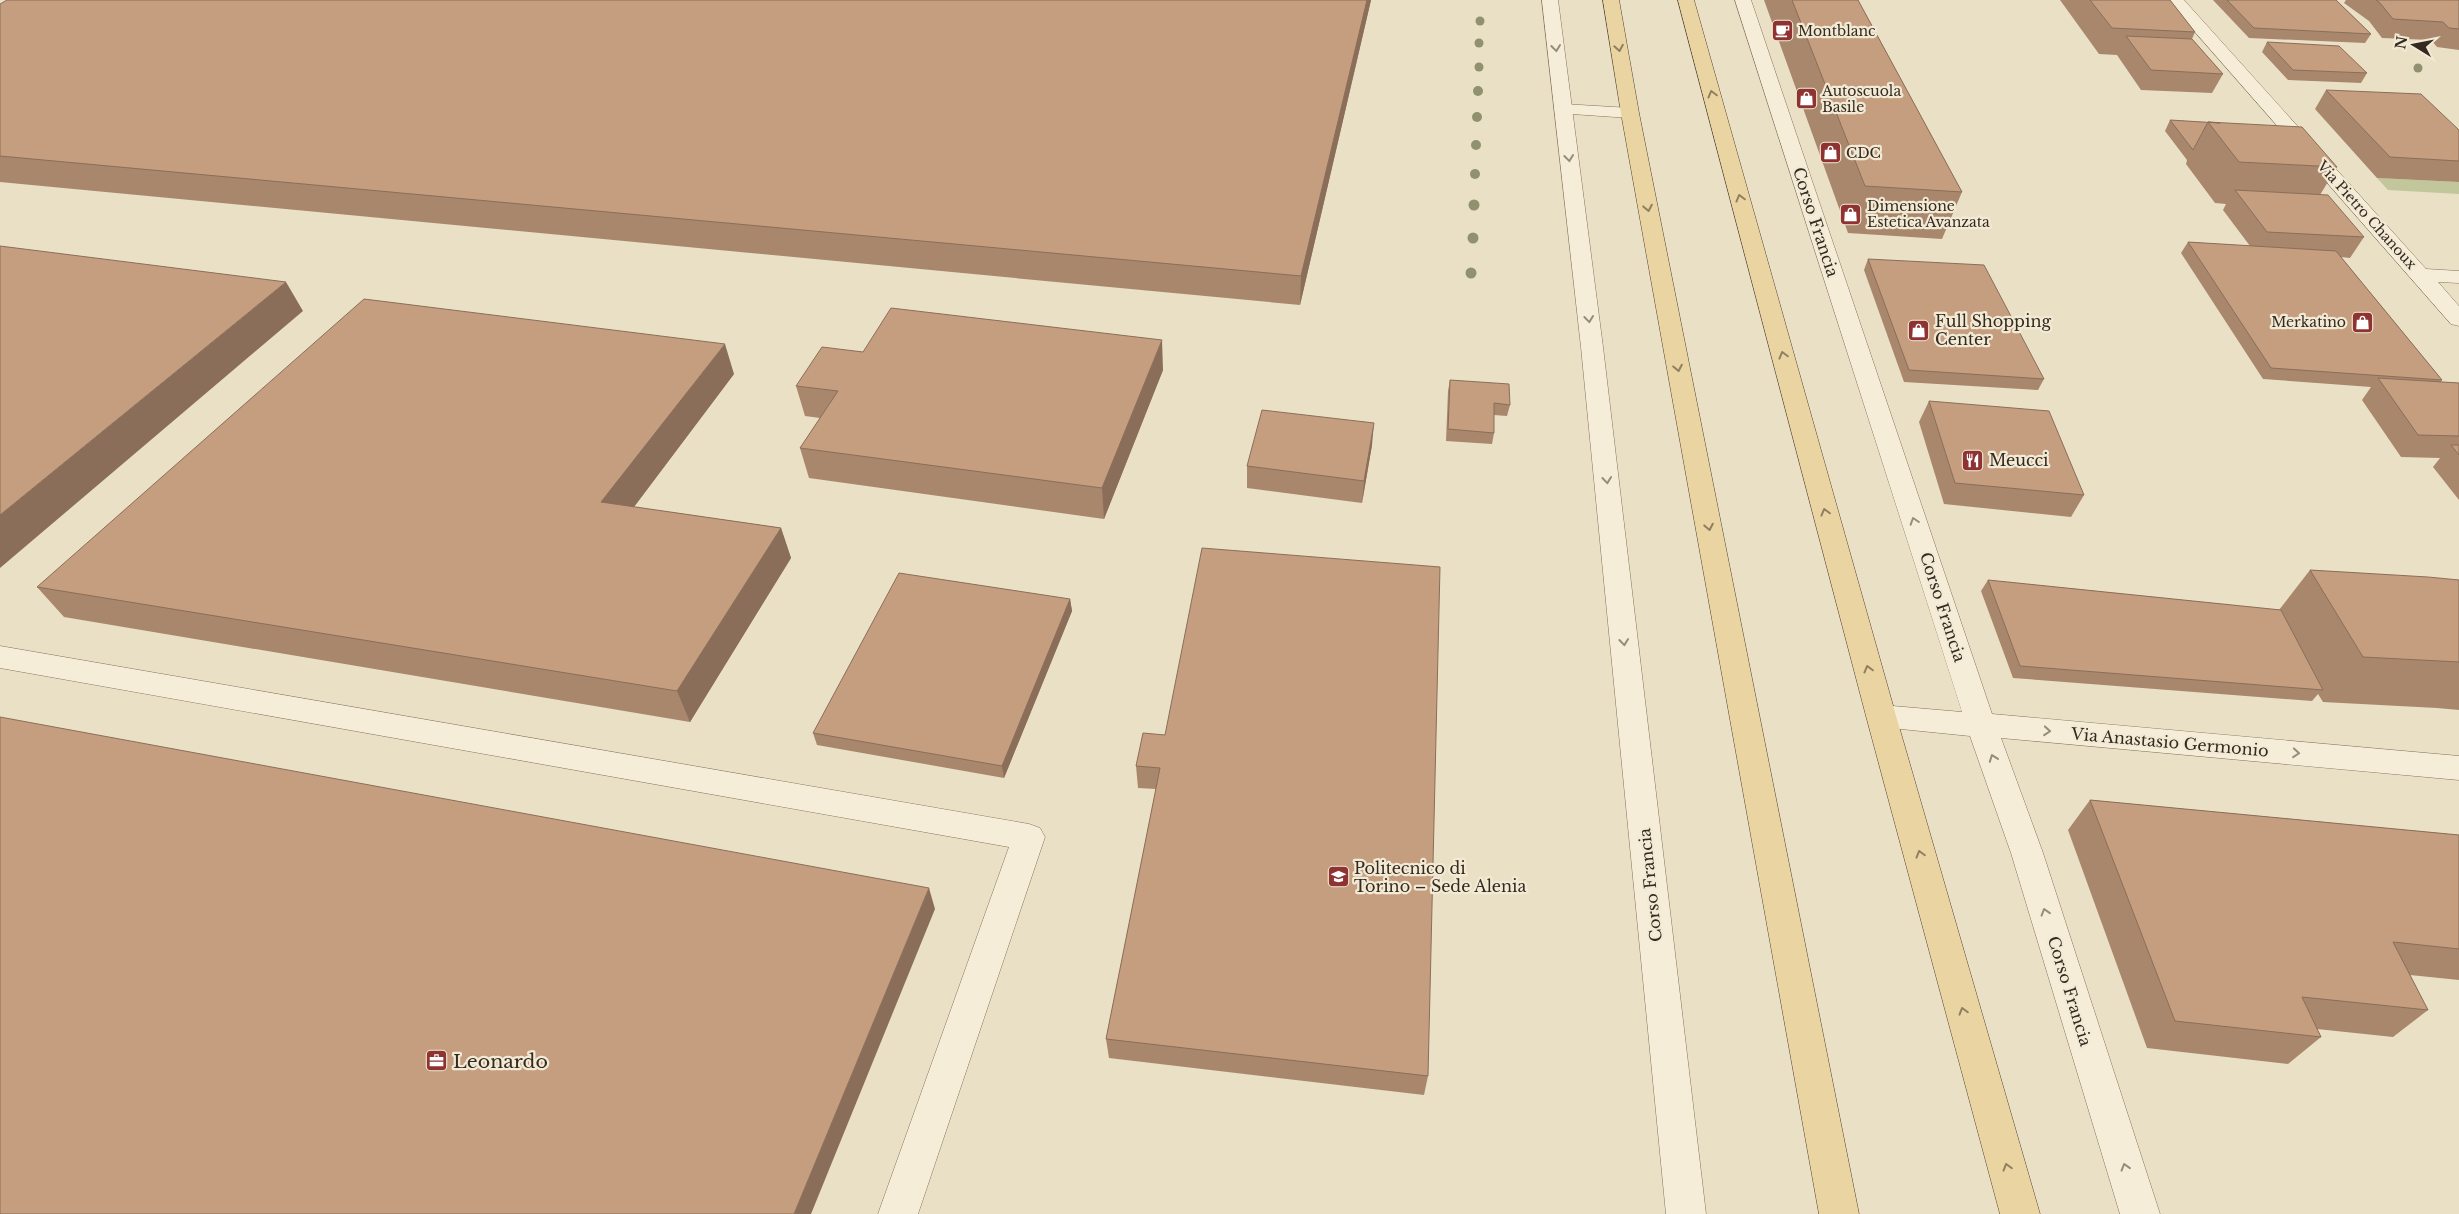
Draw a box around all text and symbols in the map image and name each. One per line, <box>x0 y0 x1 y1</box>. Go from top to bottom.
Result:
cafe icon: Montblanc <box>1770 19 1794 43</box>
north arrow <box>2389 20 2439 70</box>
place label: Montblanc <box>1798 22 1876 40</box>
text: N <box>2391 35 2411 51</box>
one-way arrow <box>1614 44 1624 52</box>
one-way arrow <box>1550 45 1561 53</box>
place label: Autoscuola Basile <box>1821 82 1901 116</box>
shop icon: Autoscuola Basile <box>1794 87 1818 111</box>
one-way arrow <box>1707 90 1717 98</box>
shop icon: CDC <box>1818 141 1842 165</box>
place label: CDC <box>1846 144 1881 162</box>
one-way arrow <box>1563 154 1574 162</box>
street label: Via Pietro Chanoux <box>2313 156 2421 273</box>
street label: Corso Francia <box>1789 165 1843 280</box>
one-way arrow <box>1736 195 1746 203</box>
place label: Dimensione Estetica Avanzata <box>1867 197 1990 231</box>
shop icon: Dimensione Estetica Avanzata <box>1839 202 1863 226</box>
one-way arrow <box>1643 204 1653 212</box>
shop icon: Merkatino <box>2350 310 2374 334</box>
place label: Full Shopping Center <box>1935 311 2051 349</box>
place label: Merkatino <box>2271 313 2346 331</box>
one-way arrow <box>1583 315 1593 323</box>
shop icon: Full Shopping Center <box>1907 318 1931 342</box>
one-way arrow <box>1778 351 1789 360</box>
one-way arrow <box>1673 363 1683 372</box>
restaurant icon: Meucci <box>1961 448 1985 472</box>
place label: Meucci <box>1989 450 2049 470</box>
one-way arrow <box>1601 477 1612 485</box>
one-way arrow <box>1821 508 1831 516</box>
one-way arrow <box>1910 517 1920 526</box>
one-way arrow <box>1703 523 1713 532</box>
street label: Corso Francia <box>1916 550 1970 665</box>
one-way arrow <box>1618 638 1629 646</box>
one-way arrow <box>1864 665 1874 673</box>
street label: Via Anastasio Germonio <box>2070 723 2269 761</box>
one-way arrow <box>2044 725 2052 736</box>
one-way arrow <box>2293 748 2301 759</box>
one-way arrow <box>1989 755 1999 763</box>
street label: Corso Francia <box>1634 827 1666 943</box>
one-way arrow <box>1915 850 1925 859</box>
place label: Politecnico di Torino – Sede Alenia <box>1354 858 1526 896</box>
school or university icon: Politecnico di Torino – Sede Alenia <box>1326 865 1350 889</box>
one-way arrow <box>2041 909 2051 917</box>
street label: Corso Francia <box>2044 933 2096 1049</box>
one-way arrow <box>1959 1007 1969 1015</box>
office icon: Leonardo <box>425 1049 449 1073</box>
place label: Leonardo <box>453 1050 548 1073</box>
one-way arrow <box>2003 1163 2013 1172</box>
one-way arrow <box>2121 1164 2131 1172</box>

